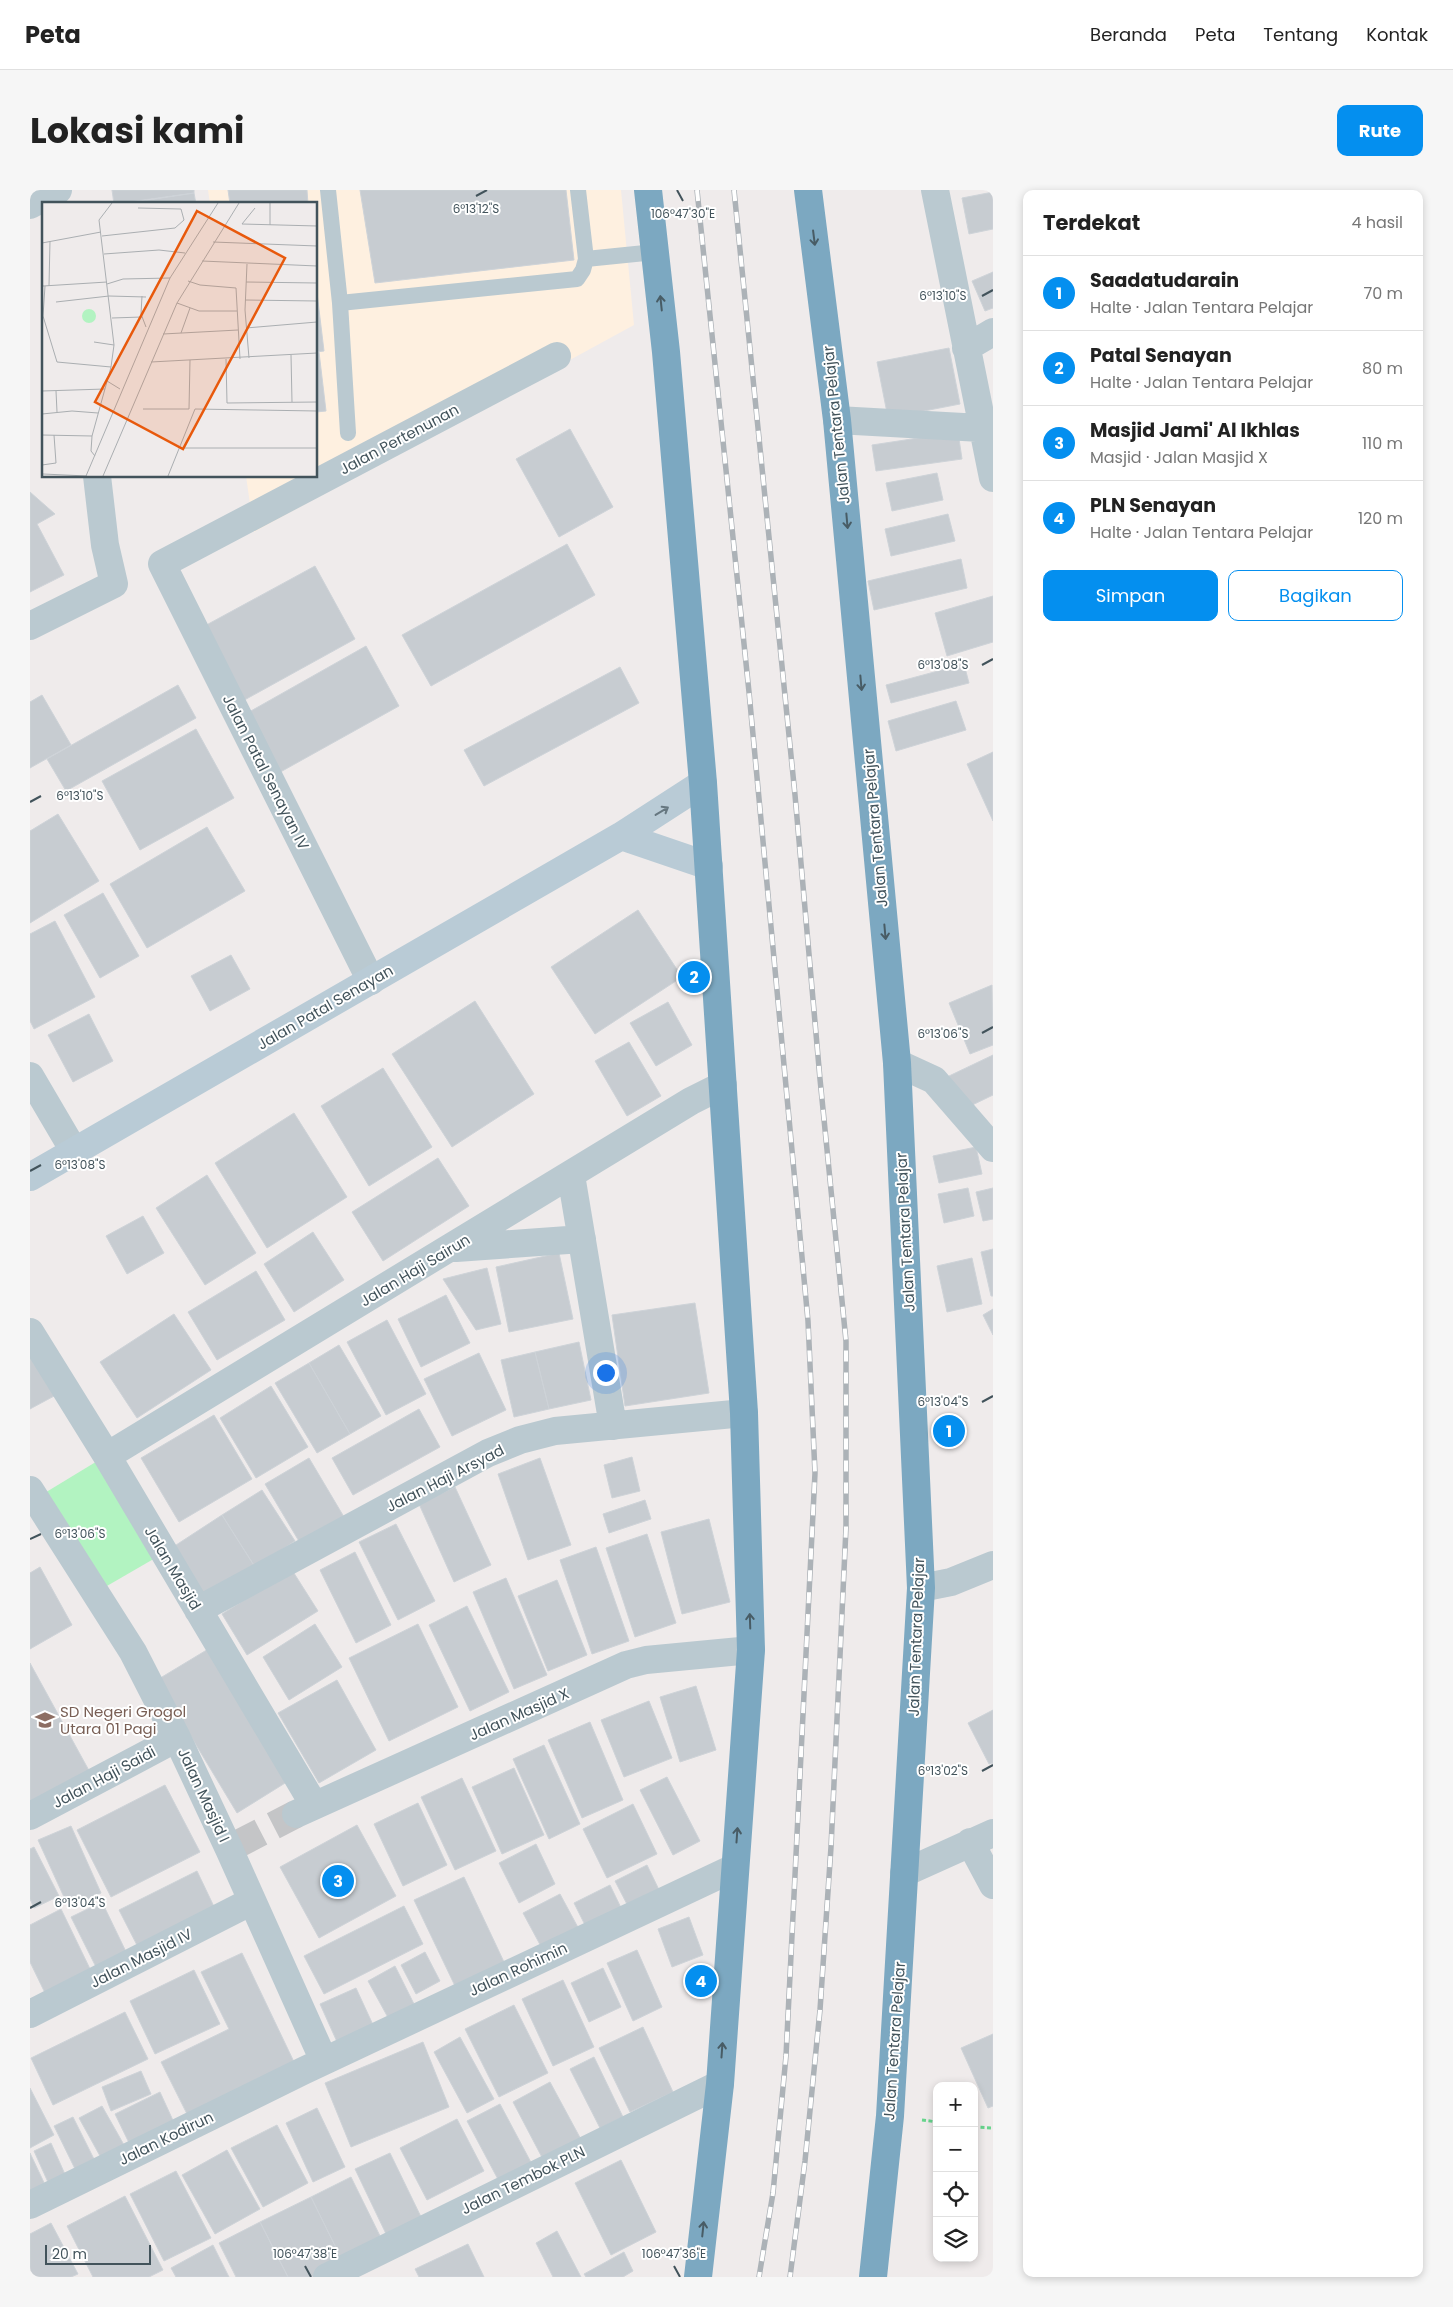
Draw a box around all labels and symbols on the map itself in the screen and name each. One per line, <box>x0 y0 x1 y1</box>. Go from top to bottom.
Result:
text: 6°13'12"S <box>453 200 499 217</box>
inset map <box>42 202 318 478</box>
text: 106°47'30"E <box>651 205 715 222</box>
one-way arrow <box>809 230 819 246</box>
text: 6°13'10"S <box>919 287 967 304</box>
one-way arrow <box>656 296 666 312</box>
street label: Jalan Tentara Pelajar <box>817 344 855 505</box>
street label: Jalan Pertenunan <box>336 399 462 479</box>
one-way arrow <box>842 513 851 529</box>
text: 6°13'08"S <box>917 656 969 673</box>
one-way arrow <box>857 675 866 691</box>
street label: Jalan Patal Senayan IV <box>218 691 314 853</box>
street label: Jalan Tentara Pelajar <box>858 747 892 908</box>
text: 6°13'10"S <box>56 787 104 804</box>
one-way arrow <box>655 805 669 815</box>
one-way arrow <box>880 924 889 940</box>
pin: 2 <box>678 958 710 996</box>
street label: Jalan Patal Senayan <box>253 959 397 1055</box>
text: 6°13'06"S <box>917 1025 969 1042</box>
street label: Jalan Tentara Pelajar <box>890 1152 920 1312</box>
text: 6°13'08"S <box>54 1156 106 1173</box>
street label: Jalan Haji Sairun <box>356 1229 474 1311</box>
your location <box>593 1360 619 1386</box>
text: 6°13'04"S <box>918 1393 969 1410</box>
pin: 1 <box>933 1412 965 1450</box>
street label: Jalan Haji Arsyad <box>382 1439 508 1517</box>
street label: Jalan Masjid <box>140 1522 206 1614</box>
text: 6°13'06"S <box>54 1525 106 1542</box>
street label: Jalan Tentara Pelajar <box>903 1557 929 1717</box>
one-way arrow <box>745 1613 755 1629</box>
street label: Jalan Masjid X <box>466 1683 572 1745</box>
place label: SD Negeri Grogol Utara 01 Pagi <box>60 1701 186 1739</box>
school or university icon: SD Negeri Grogol Utara 01 Pagi <box>34 1709 56 1731</box>
street label: Jalan Haji Saidi <box>49 1741 159 1813</box>
street label: Jalan Masjid I <box>173 1744 235 1846</box>
text: 6°13'02"S <box>918 1762 968 1779</box>
one-way arrow <box>732 1827 741 1843</box>
pin: 3 <box>322 1862 354 1900</box>
text: 6°13'04"S <box>55 1894 106 1911</box>
street label: Jalan Masjid IV <box>86 1923 196 1993</box>
street label: Jalan Rohimin <box>465 1937 571 2001</box>
street label: Jalan Tentara Pelajar <box>878 1960 910 2121</box>
pin: 4 <box>685 1962 717 2000</box>
one-way arrow <box>718 2042 727 2058</box>
street label: Jalan Kodirun <box>115 2106 217 2170</box>
street label: Jalan Tembok PLN <box>457 2141 589 2219</box>
one-way arrow <box>698 2221 708 2237</box>
scale bar <box>45 2242 151 2265</box>
text: 106°47'38"E <box>273 2245 337 2262</box>
text: 106°47'36"E <box>642 2245 706 2262</box>

